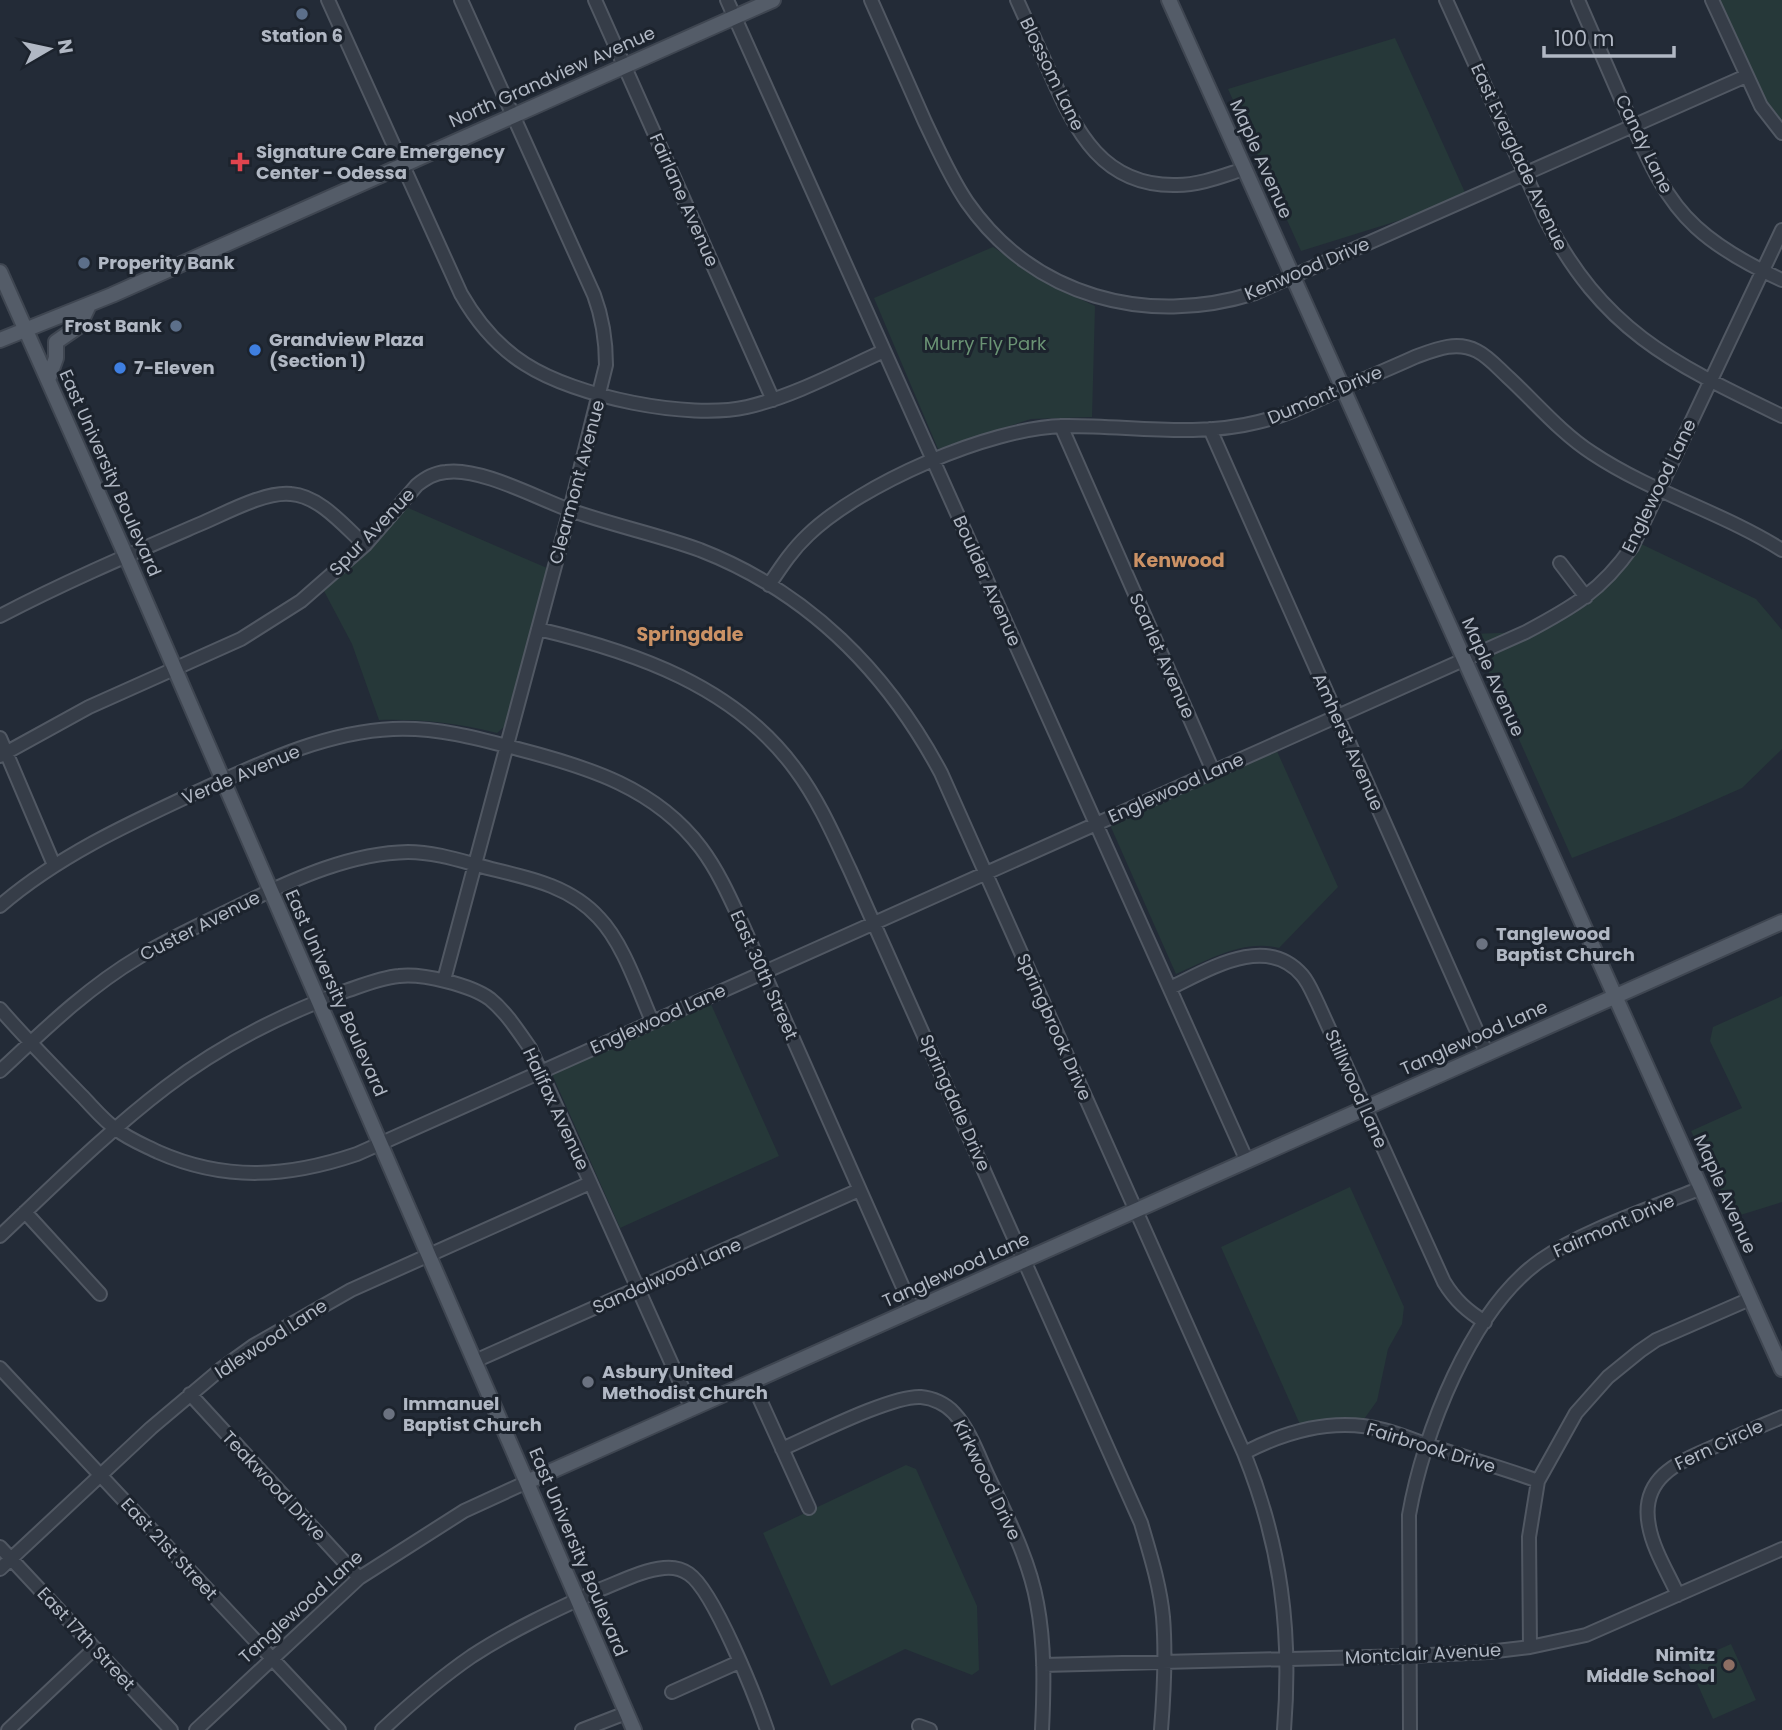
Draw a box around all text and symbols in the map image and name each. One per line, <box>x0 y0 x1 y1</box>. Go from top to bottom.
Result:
marker: Station 6 <box>294 6 310 22</box>
street label: Blossom Lane <box>1014 13 1091 135</box>
north arrow <box>14 14 84 84</box>
scale bar <box>1544 14 1674 58</box>
street label: North Grandview Avenue <box>445 20 659 133</box>
place label: Station 6 <box>261 23 343 48</box>
text: 100 m <box>1554 24 1614 53</box>
text: N <box>51 37 80 56</box>
street label: East Everglade Avenue <box>1465 59 1574 254</box>
street label: Candy Lane <box>1610 90 1679 197</box>
street label: Maple Avenue <box>1224 95 1299 222</box>
street label: Fairlane Avenue <box>644 129 725 271</box>
place label: Signature Care Emergency Center - Odessa <box>256 139 505 185</box>
marker: Signature Care Emergency Center - Odessa <box>230 152 250 172</box>
street label: Kenwood Drive <box>1241 231 1373 306</box>
place label: Properity Bank <box>98 250 235 275</box>
marker: Properity Bank <box>76 255 92 271</box>
place label: Frost Bank <box>64 313 163 338</box>
marker: Frost Bank <box>168 318 184 334</box>
place label: Grandview Plaza (Section 1) <box>269 327 424 373</box>
park label: Murry Fly Park <box>924 331 1047 356</box>
marker: Grandview Plaza (Section 1) <box>247 342 263 358</box>
place label: 7-Eleven <box>134 355 215 380</box>
street label: Dumont Drive <box>1264 359 1386 430</box>
marker: 7-Eleven <box>112 360 128 376</box>
street label: East University Boulevard <box>53 365 168 580</box>
street label: Clearmont Avenue <box>543 397 610 567</box>
street label: Englewood Lane <box>1615 415 1702 557</box>
street label: Spur Avenue <box>323 482 420 581</box>
street label: Boulder Avenue <box>947 511 1028 650</box>
district label: Kenwood <box>1133 547 1225 574</box>
street label: Scarlet Avenue <box>1124 589 1201 723</box>
street label: Maple Avenue <box>1456 613 1531 740</box>
district label: Springdale <box>636 621 744 648</box>
street label: Amherst Avenue <box>1307 669 1390 815</box>
street label: Verde Avenue <box>178 738 304 811</box>
street label: Englewood Lane <box>1104 746 1248 829</box>
street label: Custer Avenue <box>135 885 264 967</box>
street label: East University Boulevard <box>279 885 394 1100</box>
street label: East 30th Street <box>725 906 804 1044</box>
place label: Tanglewood Baptist Church <box>1496 921 1635 967</box>
marker: Tanglewood Baptist Church <box>1474 936 1490 952</box>
street label: Springbrook Drive <box>1011 949 1098 1104</box>
street label: Englewood Lane <box>586 977 730 1060</box>
street label: Tanglewood Lane <box>1396 994 1551 1081</box>
street label: Stillwood Lane <box>1319 1025 1394 1152</box>
street label: Springdale Drive <box>914 1030 997 1175</box>
street label: Halifax Avenue <box>517 1043 596 1174</box>
street label: Maple Avenue <box>1688 1130 1763 1257</box>
street label: Fairmont Drive <box>1549 1188 1678 1263</box>
street label: Tanglewood Lane <box>878 1226 1033 1313</box>
street label: Sandalwood Lane <box>588 1231 745 1320</box>
street label: Idlewood Lane <box>210 1293 332 1384</box>
place label: Asbury United Methodist Church <box>602 1359 768 1405</box>
marker: Asbury United Methodist Church <box>580 1374 596 1390</box>
place label: Immanuel Baptist Church <box>403 1391 542 1437</box>
marker: Immanuel Baptist Church <box>381 1406 397 1422</box>
street label: Fern Circle <box>1671 1413 1767 1476</box>
street label: Kirkwood Drive <box>947 1415 1027 1544</box>
street label: Fairbrook Drive <box>1364 1416 1499 1479</box>
street label: Teakwood Drive <box>217 1425 332 1546</box>
street label: East University Boulevard <box>523 1444 634 1660</box>
street label: East 21st Street <box>115 1492 223 1605</box>
street label: Tanglewood Lane <box>233 1544 368 1669</box>
street label: East 17th Street <box>32 1581 141 1696</box>
street label: Montclair Avenue <box>1344 1637 1502 1670</box>
place label: Nimitz Middle School <box>1586 1642 1715 1688</box>
marker: Nimitz Middle School <box>1721 1657 1737 1673</box>

